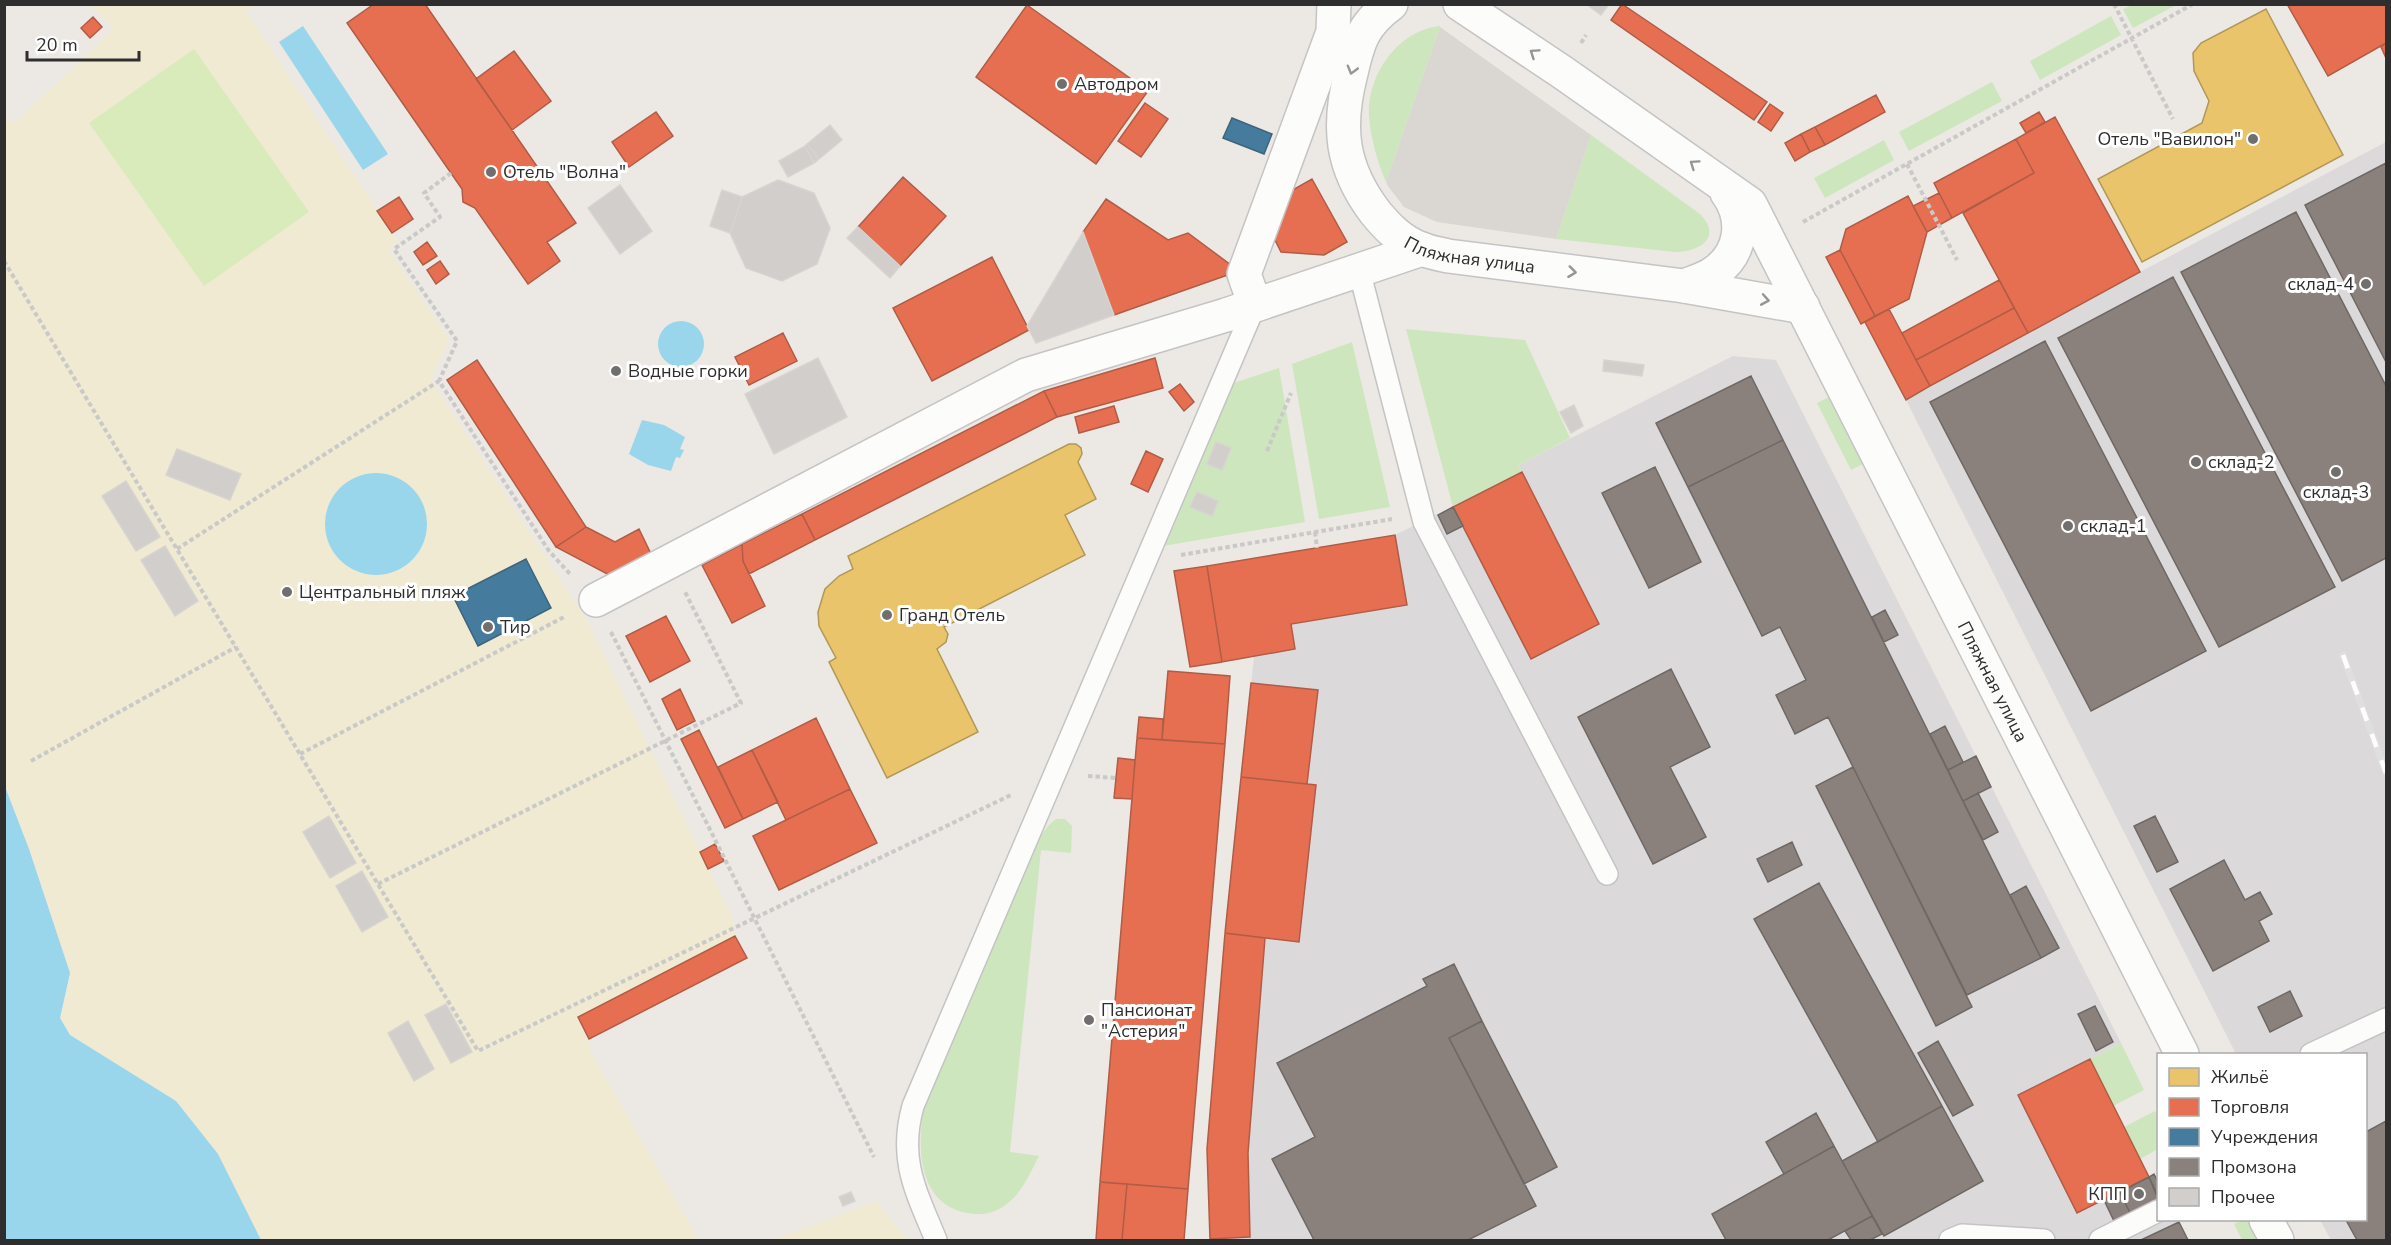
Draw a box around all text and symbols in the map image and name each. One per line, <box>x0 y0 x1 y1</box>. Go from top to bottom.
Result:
scale bar <box>27 24 140 62</box>
text: 20 m <box>36 33 78 57</box>
one-way arrow <box>1529 49 1540 60</box>
one-way arrow <box>1347 64 1359 75</box>
place label: Автодром <box>1074 72 1159 96</box>
marker: Автодром <box>1055 77 1069 91</box>
place label: Отель "Вавилон" <box>2097 127 2241 151</box>
marker: Отель "Вавилон" <box>2246 132 2260 146</box>
place label: Отель "Волна" <box>503 160 626 184</box>
one-way arrow <box>1690 160 1701 171</box>
marker: Отель "Волна" <box>484 165 498 179</box>
street label: Пляжная улица <box>1400 231 1536 279</box>
one-way arrow <box>1567 265 1576 277</box>
place label: склад-4 <box>2287 272 2354 296</box>
marker: склад-4 <box>2359 277 2373 291</box>
one-way arrow <box>1760 294 1769 306</box>
place label: Водные горки <box>628 359 748 383</box>
marker: Водные горки <box>609 364 623 378</box>
place label: склад-2 <box>2208 450 2275 474</box>
marker: склад-2 <box>2189 455 2203 469</box>
marker: склад-3 <box>2329 465 2343 479</box>
place label: склад-3 <box>2303 480 2369 504</box>
place label: склад-1 <box>2080 514 2147 538</box>
marker: склад-1 <box>2061 519 2075 533</box>
place label: Центральный пляж <box>299 580 466 604</box>
marker: Центральный пляж <box>280 585 294 599</box>
place label: Гранд Отель <box>899 603 1005 627</box>
marker: Гранд Отель <box>880 608 894 622</box>
place label: Тир <box>500 615 531 639</box>
street label: Пляжная улица <box>1952 617 2033 746</box>
marker: Тир <box>481 620 495 634</box>
place label: Пансионат "Астерия" <box>1101 998 1192 1043</box>
marker: Пансионат "Астерия" <box>1082 1013 1096 1027</box>
legend <box>2157 1053 2367 1221</box>
text: Жильё <box>2211 1065 2269 1089</box>
text: Торговля <box>2211 1095 2289 1119</box>
text: Учреждения <box>2210 1125 2318 1149</box>
text: Промзона <box>2211 1155 2297 1179</box>
place label: КПП <box>2088 1182 2127 1206</box>
text: Прочее <box>2211 1185 2275 1209</box>
marker: КПП <box>2132 1187 2146 1201</box>

